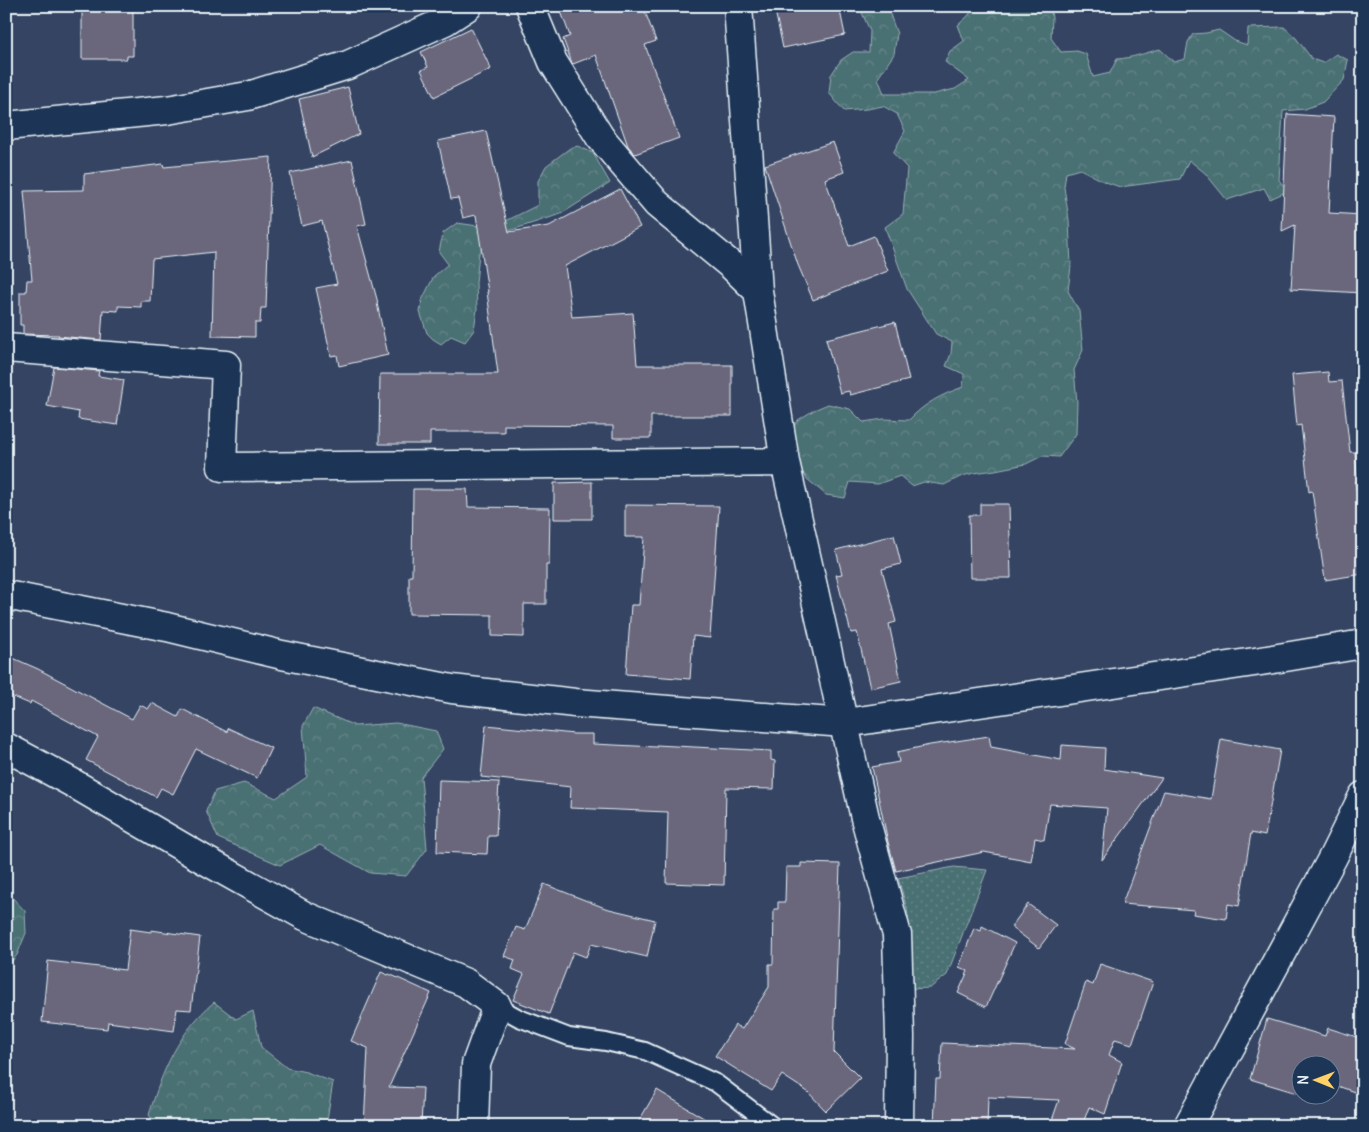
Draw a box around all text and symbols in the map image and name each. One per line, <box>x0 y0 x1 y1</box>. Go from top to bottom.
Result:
north arrow <box>1292 1054 1342 1104</box>
text: N <box>1294 1075 1312 1085</box>

